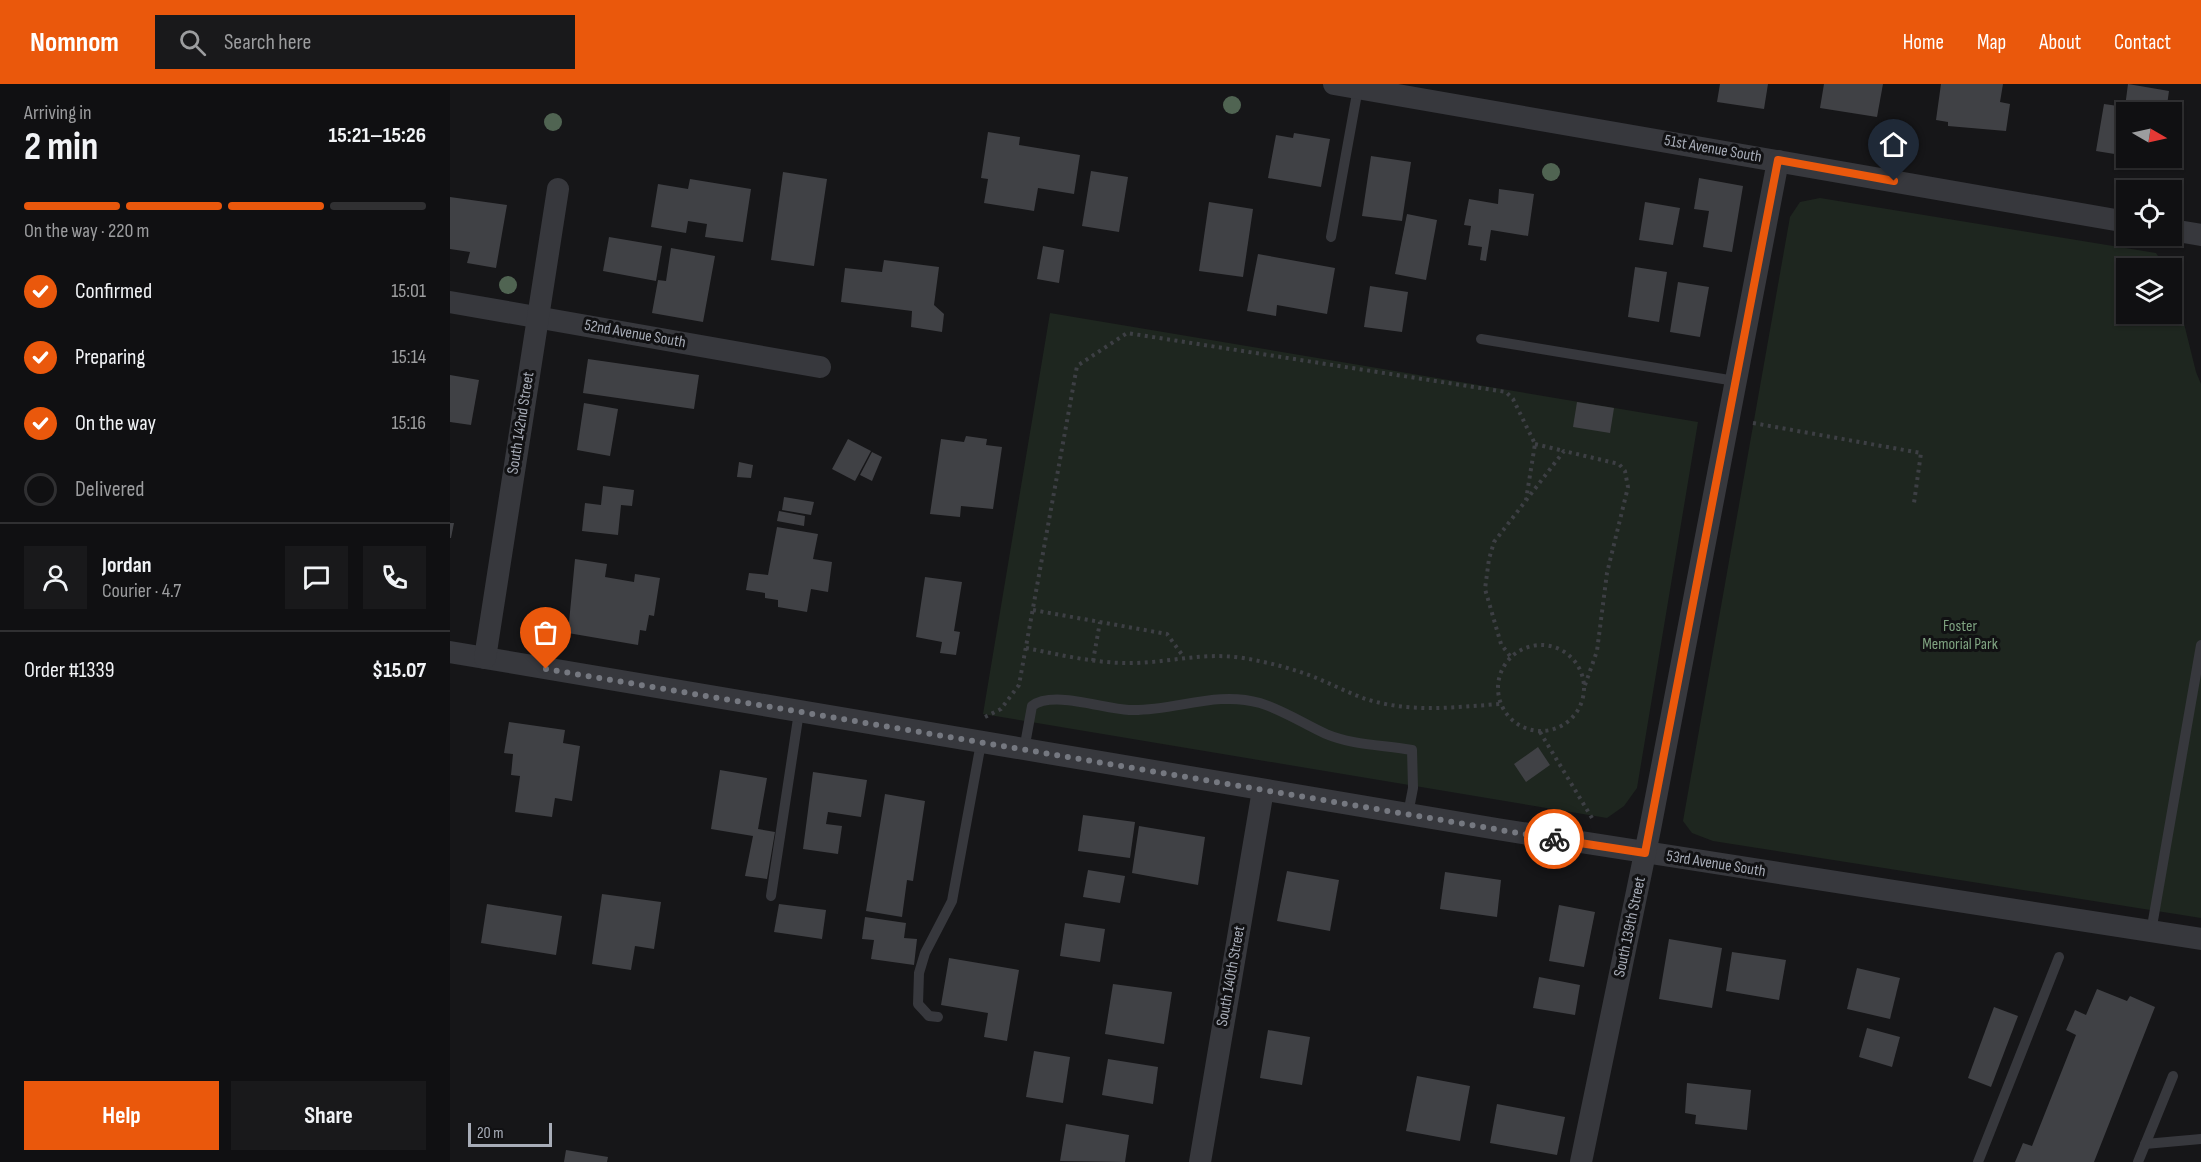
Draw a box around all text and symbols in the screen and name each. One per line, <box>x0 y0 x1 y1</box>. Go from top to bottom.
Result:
search box <box>155 15 575 69</box>
text: Nomnom <box>30 26 119 59</box>
icon: search <box>176 26 209 59</box>
text: Search here <box>224 29 311 56</box>
text: Home <box>1903 30 1944 55</box>
text: Map <box>1977 30 2006 55</box>
text: About <box>2039 30 2081 55</box>
text: Contact <box>2114 30 2171 55</box>
text: Arriving in <box>24 101 92 125</box>
north arrow <box>2116 102 2182 168</box>
map controls <box>2116 102 2182 324</box>
pin <box>1868 119 1919 181</box>
text: 15:21–15:26 <box>328 122 426 149</box>
text: 2 min <box>24 124 98 171</box>
icon: home <box>1877 128 1910 161</box>
street label: 51st Avenue South <box>1663 131 1763 167</box>
button: locate <box>2116 180 2182 246</box>
text: On the way · 220 m <box>24 219 149 243</box>
button: layers <box>2116 258 2182 324</box>
icon: check <box>24 275 57 308</box>
text: Confirmed <box>75 278 152 305</box>
text: 15:01 <box>391 279 426 303</box>
street label: 52nd Avenue South <box>583 316 687 352</box>
icon: check <box>24 341 57 374</box>
text: Preparing <box>75 344 145 371</box>
text: 15:14 <box>392 345 426 369</box>
street label: South 142nd Street <box>504 370 538 475</box>
icon: check <box>24 407 57 440</box>
text: On the way <box>75 410 156 437</box>
text: 15:16 <box>391 411 426 435</box>
text: Delivered <box>75 476 144 503</box>
button: person <box>24 546 87 609</box>
button: chat <box>285 546 348 609</box>
button: phone <box>363 546 426 609</box>
text: Jordan <box>102 552 151 579</box>
text: Courier · 4.7 <box>102 579 181 603</box>
pin <box>520 607 571 669</box>
icon: bag <box>529 616 562 649</box>
park label: Foster Memorial Park <box>1922 617 1998 654</box>
text: Order #1339 <box>24 657 115 684</box>
text: $15.07 <box>372 657 426 684</box>
courier <box>1524 809 1584 869</box>
icon: bike <box>1538 823 1571 856</box>
street label: 53rd Avenue South <box>1665 847 1767 881</box>
street label: South 139th Street <box>1610 875 1650 979</box>
street label: South 140th Street <box>1213 924 1249 1028</box>
button: Help <box>24 1081 219 1150</box>
button: Share <box>231 1081 426 1150</box>
scale bar <box>468 1120 552 1148</box>
text: 20 m <box>477 1124 504 1143</box>

